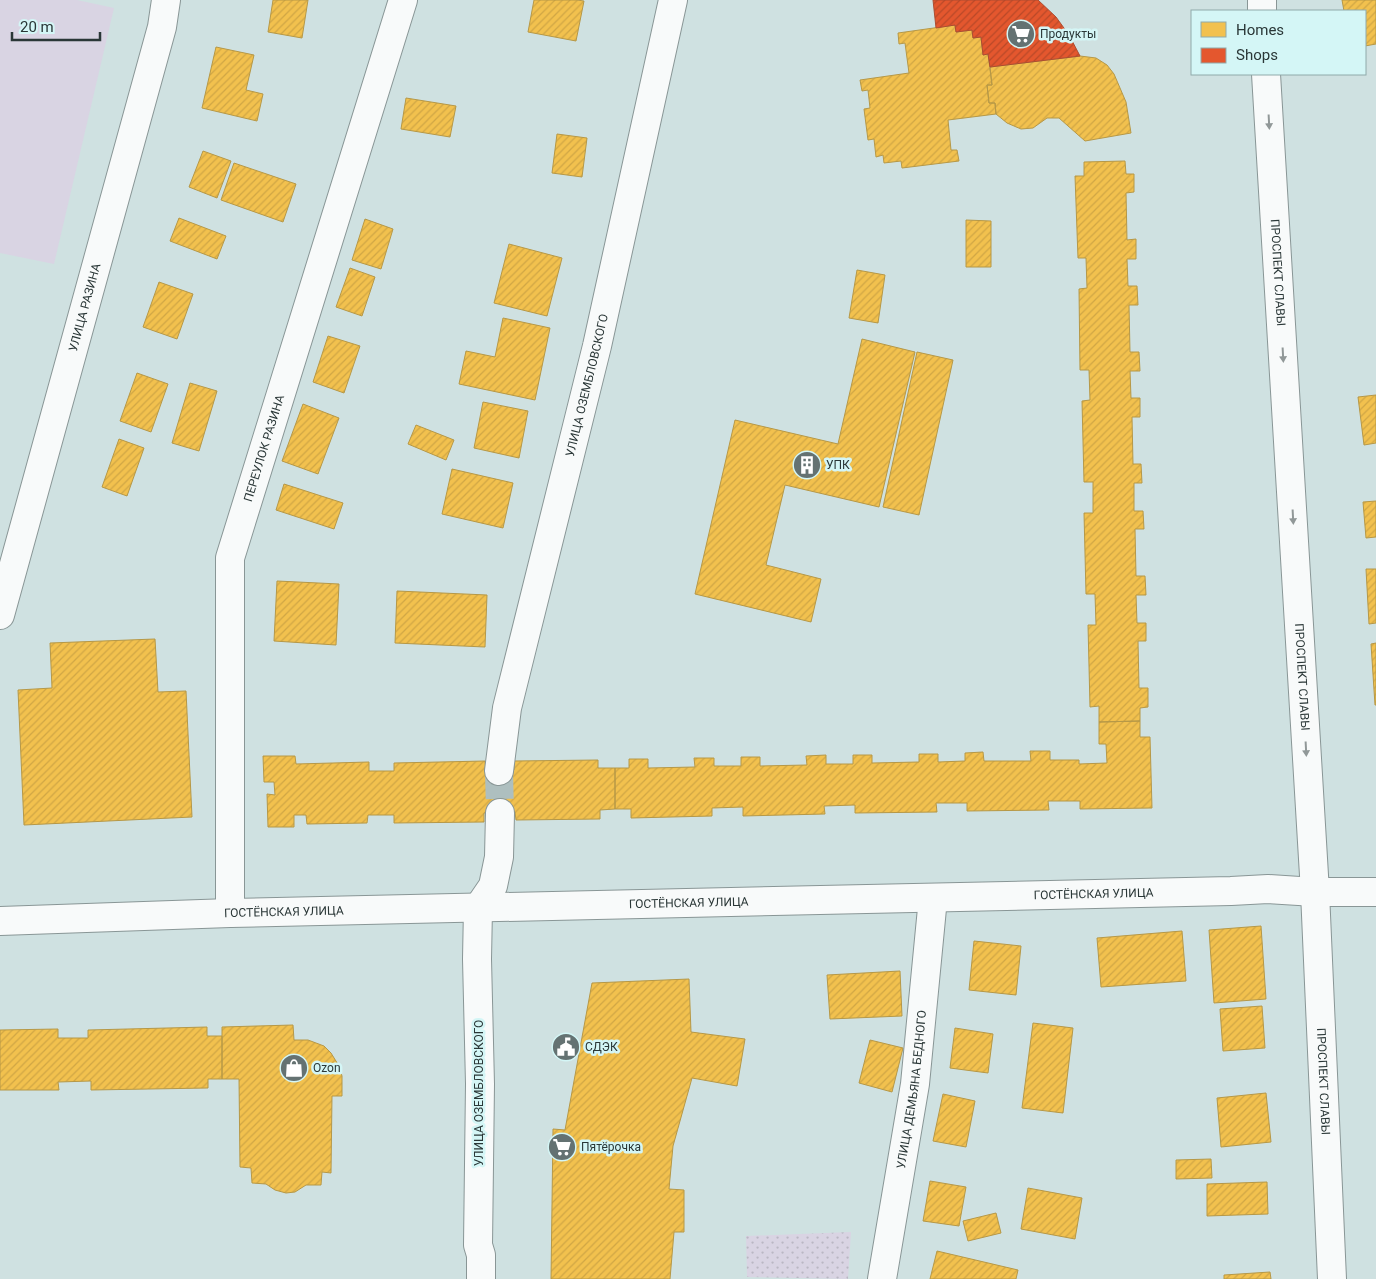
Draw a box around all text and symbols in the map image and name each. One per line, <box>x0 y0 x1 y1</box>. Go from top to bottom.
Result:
scale bar <box>12 10 100 42</box>
legend <box>1191 10 1366 75</box>
text: 20 m <box>20 18 54 36</box>
supermarket icon: Продукты <box>1006 19 1036 49</box>
text: Homes <box>1236 21 1284 39</box>
place label: Продукты <box>1040 27 1096 41</box>
text: Shops <box>1236 46 1278 64</box>
one-way arrow <box>1266 115 1274 131</box>
street label: ПРОСПЕКТ СЛАВЫ <box>1268 219 1288 327</box>
street label: УЛИЦА РАЗИНА <box>66 262 104 353</box>
street label: УЛИЦА ОЗЕМБЛОВСКОГО <box>563 312 611 458</box>
one-way arrow <box>1279 347 1287 363</box>
street label: ПЕРЕУЛОК РАЗИНА <box>241 393 287 503</box>
building icon: УПК <box>792 450 822 480</box>
place label: УПК <box>826 458 850 472</box>
one-way arrow <box>1289 509 1297 525</box>
street label: ПРОСПЕКТ СЛАВЫ <box>1292 623 1312 731</box>
one-way arrow <box>1303 741 1311 757</box>
street label: ГОСТЁНСКАЯ УЛИЦА <box>1034 886 1154 902</box>
street label: ГОСТЁНСКАЯ УЛИЦА <box>629 895 749 911</box>
street label: ГОСТЁНСКАЯ УЛИЦА <box>224 903 344 920</box>
street label: УЛИЦА ДЕМЬЯНА БЕДНОГО <box>894 1010 929 1170</box>
street label: УЛИЦА ОЗЕМБЛОВСКОГО <box>472 1020 486 1166</box>
street label: ПРОСПЕКТ СЛАВЫ <box>1314 1027 1333 1135</box>
public building icon: СДЭК <box>551 1032 581 1062</box>
place label: СДЭК <box>585 1040 618 1054</box>
shop icon: Ozon <box>279 1053 309 1083</box>
place label: Ozon <box>313 1061 341 1075</box>
supermarket icon: Пятёрочка <box>547 1132 577 1162</box>
place label: Пятёрочка <box>581 1140 641 1154</box>

